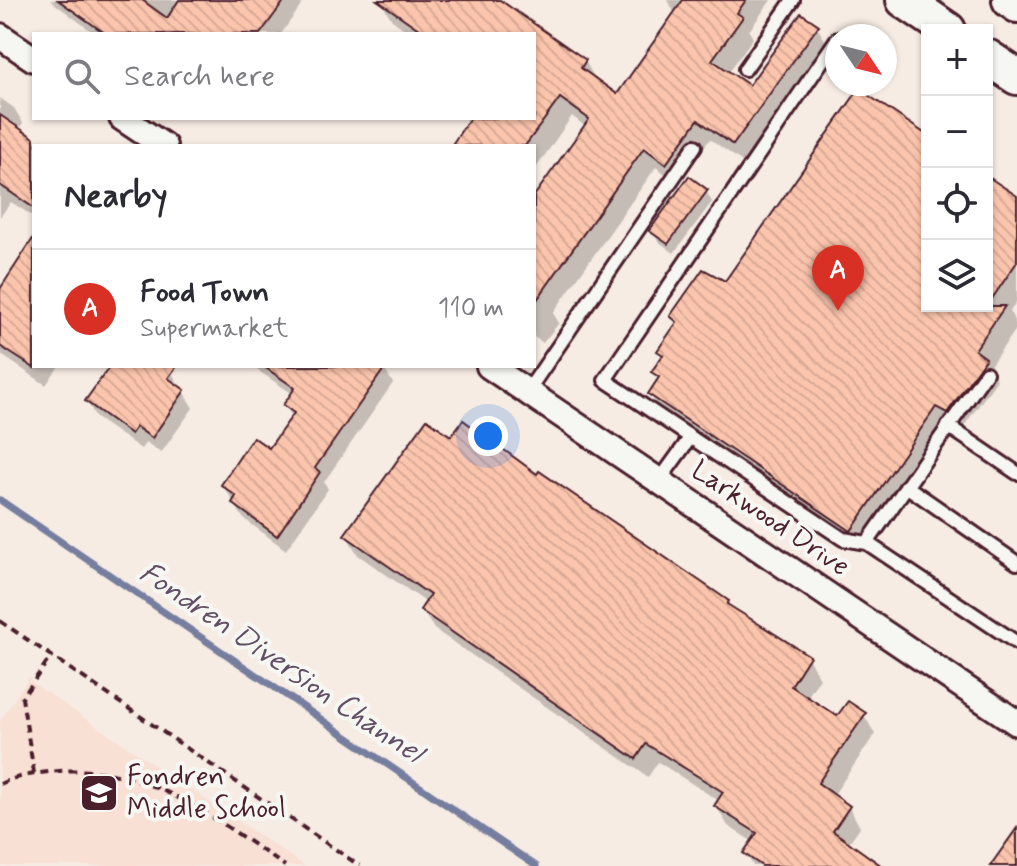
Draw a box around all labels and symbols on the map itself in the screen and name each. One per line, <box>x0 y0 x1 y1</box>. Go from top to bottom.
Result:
north arrow <box>825 24 897 96</box>
pin: A <box>812 245 864 311</box>
your location <box>468 416 508 456</box>
street label: Larkwood Drive <box>684 452 856 586</box>
water label: Fondren Diversion Channel <box>132 553 434 775</box>
place label: Fondren Middle School <box>127 759 286 828</box>
school or university icon: Fondren Middle School <box>78 772 120 814</box>

